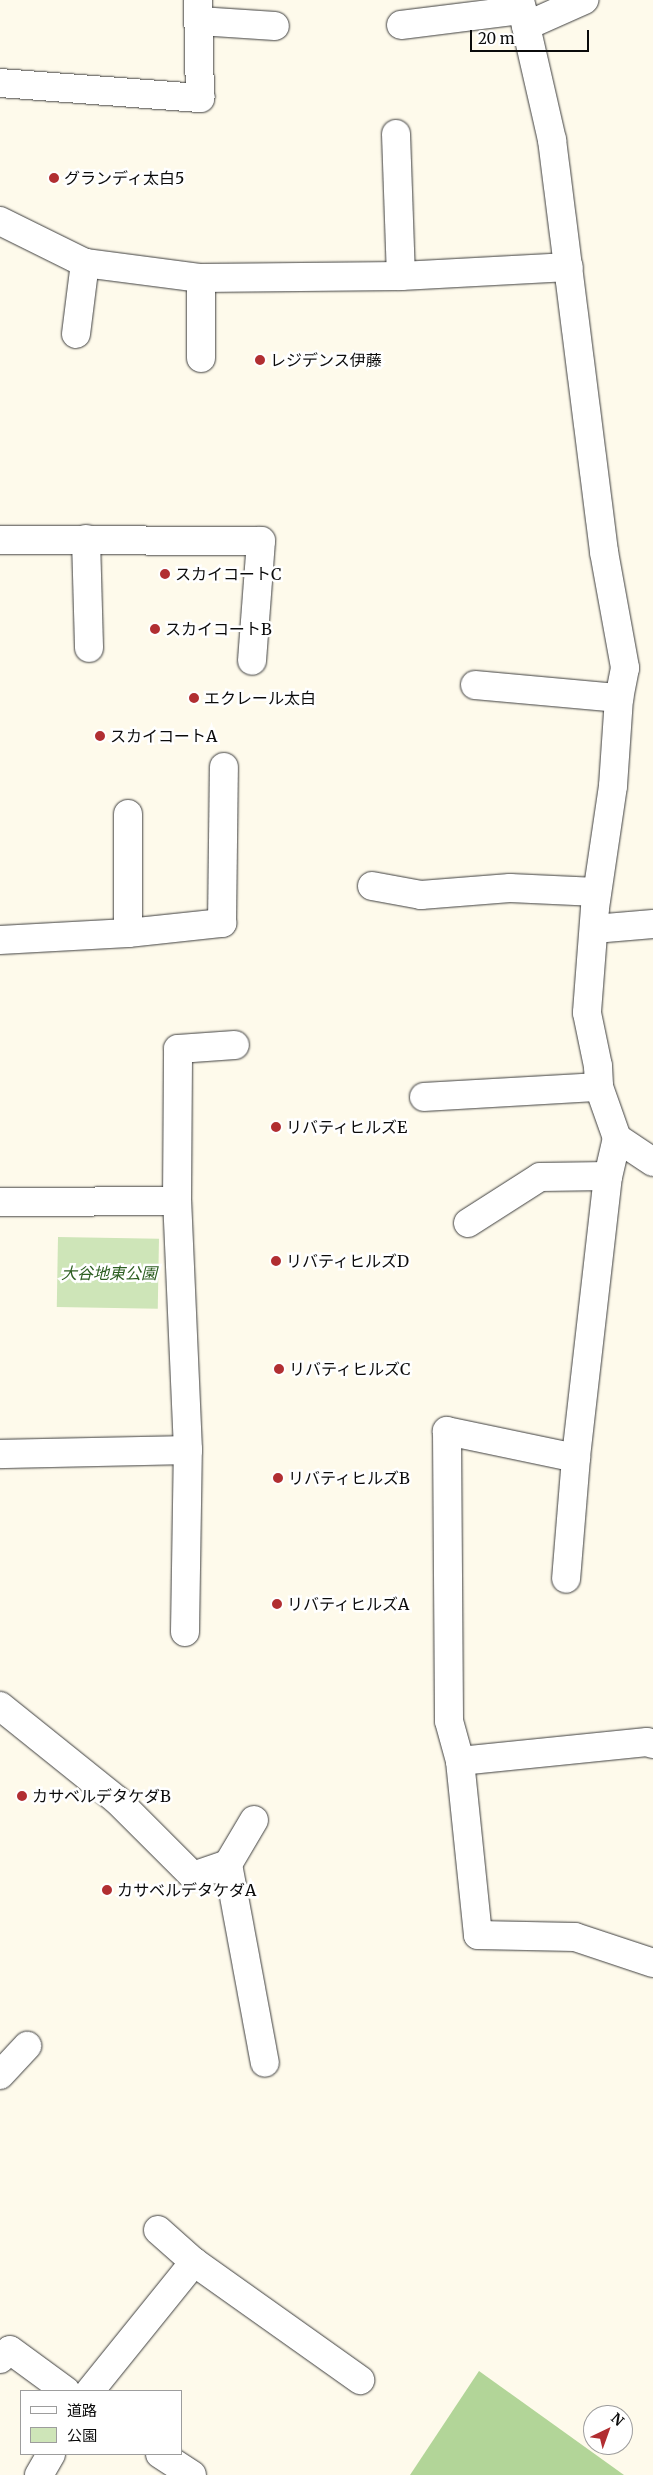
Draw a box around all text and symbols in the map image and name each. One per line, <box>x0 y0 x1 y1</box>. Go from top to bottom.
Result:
scale bar <box>473 20 592 52</box>
text: 20 m <box>478 29 515 48</box>
place label: グランディ太白5 <box>64 168 185 188</box>
marker: グランディ太白5 <box>48 172 60 184</box>
place label: レジデンス伊藤 <box>270 350 382 370</box>
marker: レジデンス伊藤 <box>254 354 266 366</box>
place label: スカイコートC <box>175 564 281 584</box>
marker: スカイコートC <box>159 568 171 580</box>
place label: スカイコートB <box>165 619 272 639</box>
marker: スカイコートB <box>149 623 161 635</box>
place label: エクレール太白 <box>204 688 316 708</box>
marker: エクレール太白 <box>188 692 200 704</box>
place label: スカイコートA <box>110 726 217 746</box>
marker: スカイコートA <box>94 730 106 742</box>
place label: リバティヒルズE <box>286 1117 408 1137</box>
marker: リバティヒルズE <box>270 1121 282 1133</box>
place label: リバティヒルズD <box>286 1251 410 1271</box>
marker: リバティヒルズD <box>270 1255 282 1267</box>
park label: 大谷地東公園 <box>61 1263 157 1283</box>
place label: リバティヒルズC <box>289 1359 411 1379</box>
marker: リバティヒルズC <box>273 1363 285 1375</box>
place label: リバティヒルズB <box>288 1468 411 1488</box>
marker: リバティヒルズB <box>272 1472 284 1484</box>
place label: リバティヒルズA <box>287 1594 410 1614</box>
marker: リバティヒルズA <box>271 1598 283 1610</box>
place label: カサベルデタケダB <box>32 1786 171 1806</box>
marker: カサベルデタケダB <box>16 1790 28 1802</box>
place label: カサベルデタケダA <box>117 1880 256 1900</box>
marker: カサベルデタケダA <box>101 1884 113 1896</box>
legend <box>20 2390 182 2455</box>
text: 道路 <box>67 2401 97 2420</box>
north arrow <box>583 2405 633 2455</box>
text: N <box>607 2409 628 2430</box>
text: 公園 <box>67 2426 97 2445</box>

